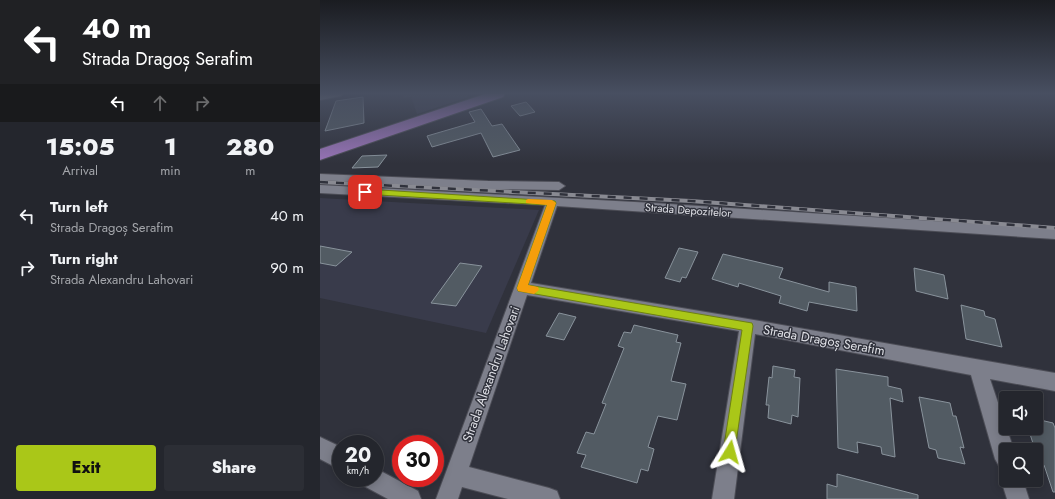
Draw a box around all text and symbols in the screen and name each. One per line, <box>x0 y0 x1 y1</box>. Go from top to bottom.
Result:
text: 40 m <box>82 8 151 49</box>
icon: left <box>16 16 68 68</box>
text: Strada Dragoș Serafim <box>82 46 253 72</box>
icon: left <box>107 92 129 114</box>
icon: ahead <box>149 92 171 114</box>
icon: right <box>191 92 213 114</box>
text: 15:05 <box>46 129 115 164</box>
text: 1 <box>164 129 177 164</box>
text: 280 <box>226 129 274 164</box>
text: Arrival <box>62 161 98 180</box>
text: min <box>160 161 180 180</box>
text: m <box>245 161 255 180</box>
pin <box>348 175 382 209</box>
icon: arrive <box>354 181 376 203</box>
text: Turn left <box>50 196 108 218</box>
street label: Strada Depozitelor <box>644 199 732 221</box>
icon: left <box>16 205 38 227</box>
text: 40 m <box>270 205 304 227</box>
text: Strada Dragoș Serafim <box>50 218 174 237</box>
text: Turn right <box>50 248 118 270</box>
icon: right <box>16 257 38 279</box>
text: 90 m <box>270 257 304 279</box>
text: Strada Alexandru Lahovari <box>50 270 193 289</box>
street label: Strada Alexandru Lahovari <box>458 303 524 445</box>
street label: Strada Dragoș Serafim <box>762 320 886 360</box>
map controls <box>999 391 1043 487</box>
button: sound <box>999 391 1043 435</box>
position arrow <box>709 431 751 473</box>
speed limit sign: 30 <box>392 435 444 487</box>
text: 20 <box>345 441 371 470</box>
button: search <box>999 443 1043 487</box>
button: Exit <box>16 445 156 491</box>
button: Share <box>164 445 304 491</box>
text: km/h <box>347 463 369 478</box>

